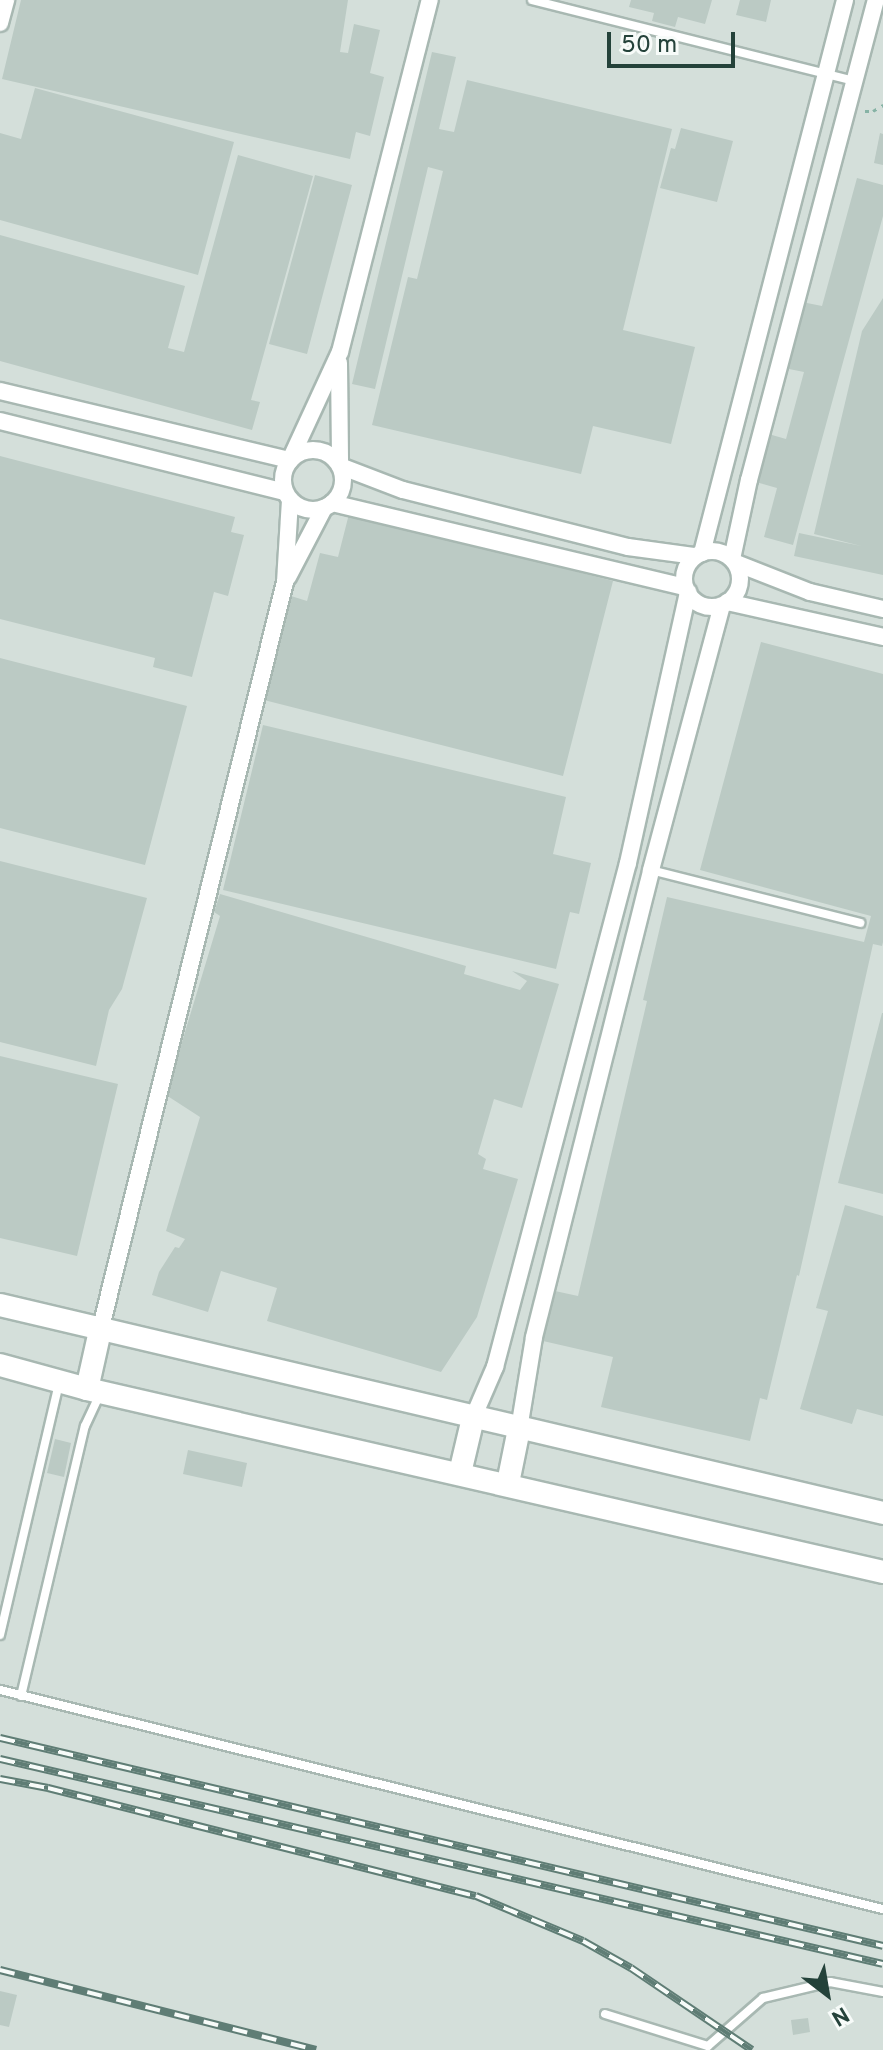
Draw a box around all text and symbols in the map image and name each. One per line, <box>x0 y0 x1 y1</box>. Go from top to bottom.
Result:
scale bar <box>611 16 739 66</box>
text: 50 m <box>621 31 677 61</box>
north arrow <box>787 1954 867 2034</box>
text: N <box>826 1999 853 2031</box>

